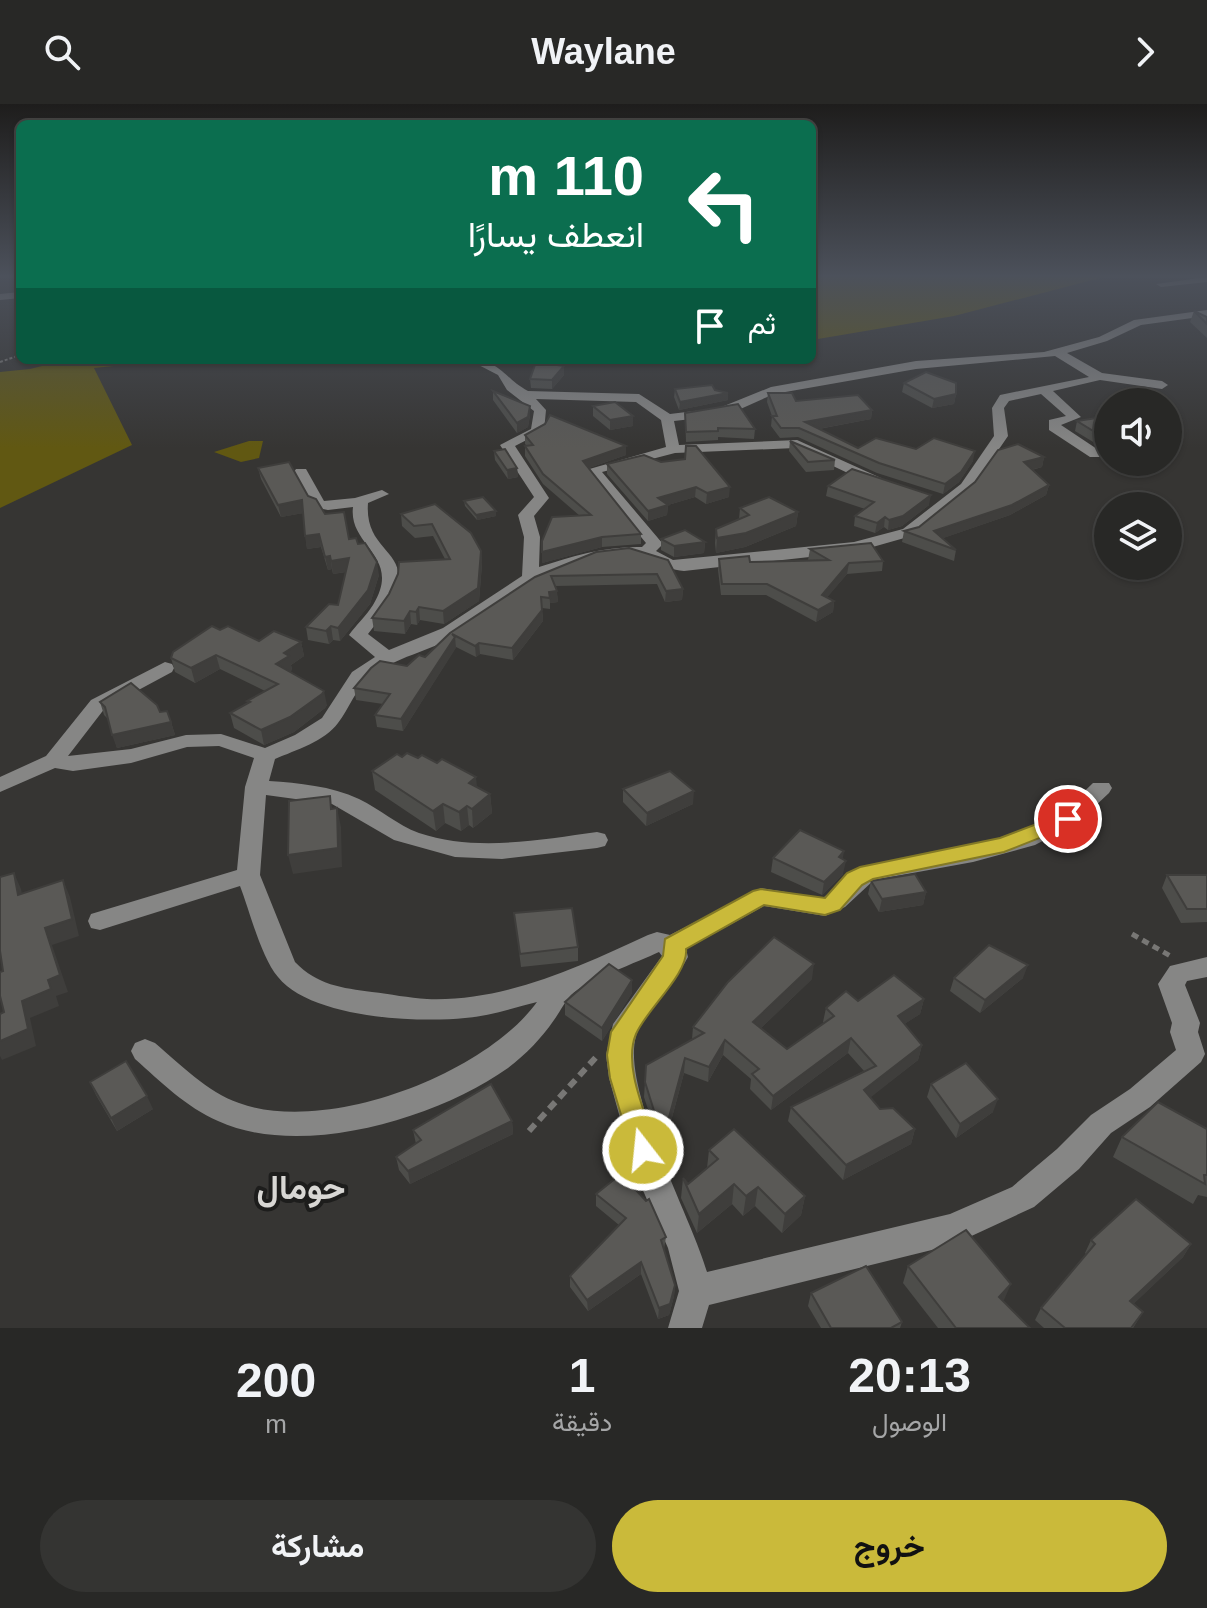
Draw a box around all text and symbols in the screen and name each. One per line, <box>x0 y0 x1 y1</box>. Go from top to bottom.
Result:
icon: search <box>40 30 84 74</box>
icon: forward <box>1123 30 1167 74</box>
text: Waylane <box>531 31 676 72</box>
text: 110 m <box>488 144 644 207</box>
icon: left <box>672 152 776 256</box>
text: انعطف يسارًا <box>468 214 644 255</box>
icon: arrive <box>688 304 732 348</box>
text: ثم <box>748 307 776 340</box>
map controls <box>1094 388 1182 580</box>
button: sound <box>1094 388 1182 476</box>
button: layers <box>1094 492 1182 580</box>
pin <box>1034 785 1102 853</box>
icon: arrive <box>1046 797 1090 841</box>
position arrow <box>601 1108 685 1192</box>
district label: حومال <box>257 1168 345 1209</box>
text: 1 <box>569 1349 596 1402</box>
text: 20:13 <box>848 1349 971 1402</box>
text: 200 <box>236 1354 316 1407</box>
text: دقيقة <box>552 1407 612 1437</box>
text: الوصول <box>872 1407 947 1437</box>
text: m <box>265 1409 287 1439</box>
button: مشاركة <box>40 1500 596 1592</box>
button: خروج <box>612 1500 1167 1592</box>

